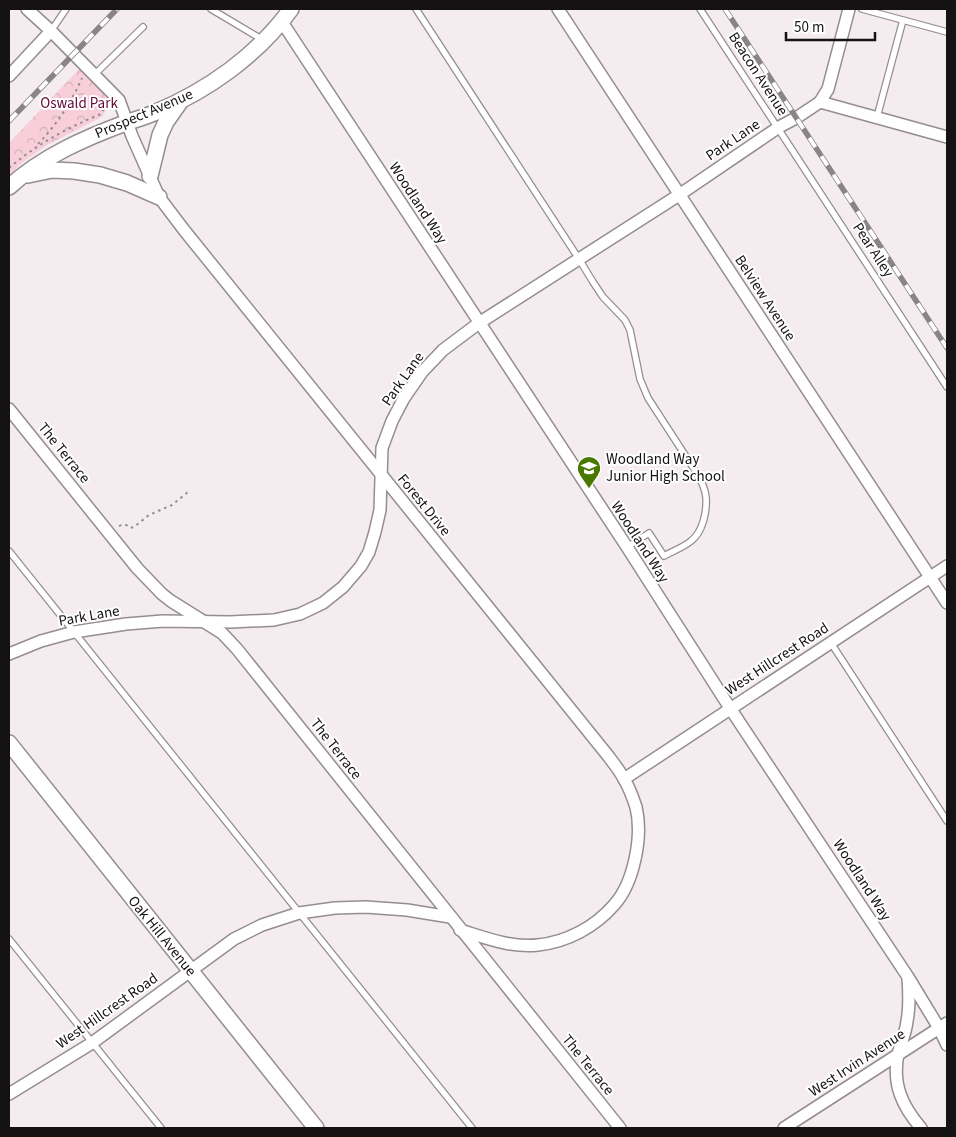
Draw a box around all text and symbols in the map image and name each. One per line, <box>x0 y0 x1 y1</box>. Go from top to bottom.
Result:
scale bar <box>786 10 875 42</box>
text: 50 m <box>794 17 824 38</box>
street label: Beacon Avenue <box>723 28 793 120</box>
street label: Prospect Avenue <box>92 84 196 144</box>
park label: Oswald Park <box>40 93 118 114</box>
street label: Park Lane <box>702 114 764 166</box>
street label: Woodland Way <box>384 158 452 248</box>
street label: Pear Alley <box>847 219 899 281</box>
street label: Belview Avenue <box>729 251 801 345</box>
street label: Park Lane <box>377 348 429 410</box>
street label: The Terrace <box>33 418 95 488</box>
place label: Woodland Way Junior High School <box>606 449 725 487</box>
school or university icon: Woodland Way Junior High School <box>576 455 602 489</box>
street label: Forest Drive <box>392 469 456 541</box>
street label: Woodland Way <box>606 497 674 587</box>
street label: Park Lane <box>57 600 121 632</box>
street label: West Hillcrest Road <box>721 618 833 700</box>
street label: The Terrace <box>305 714 367 784</box>
street label: Woodland Way <box>828 835 896 925</box>
street label: Oak Hill Avenue <box>123 891 201 981</box>
street label: West Hillcrest Road <box>52 968 162 1054</box>
street label: West Irvin Avenue <box>805 1024 909 1102</box>
street label: The Terrace <box>557 1030 619 1100</box>

